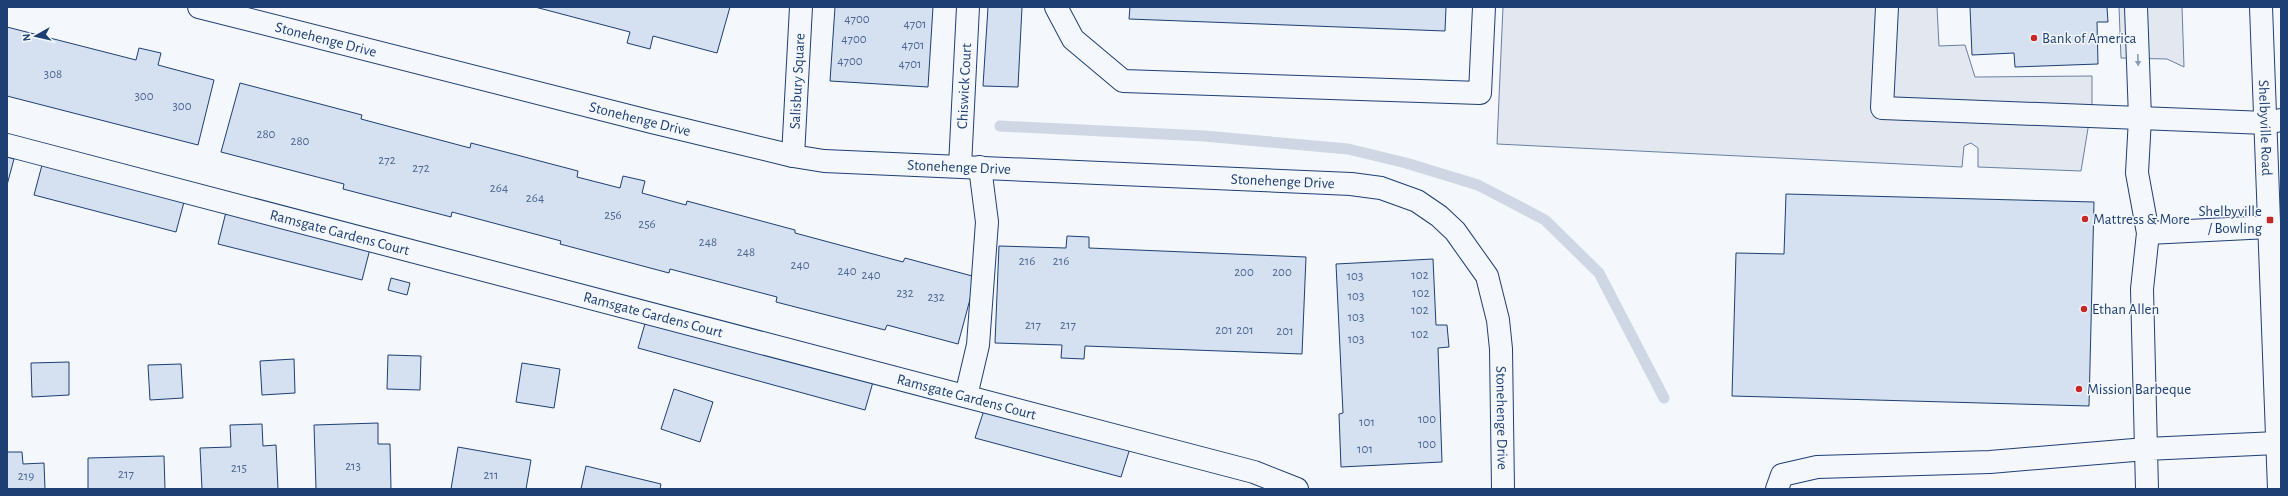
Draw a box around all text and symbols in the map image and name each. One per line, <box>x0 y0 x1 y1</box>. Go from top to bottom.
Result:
house number: 4700 <box>844 13 870 26</box>
north arrow <box>16 16 56 56</box>
house number: 4701 <box>903 18 927 31</box>
street label: Stonehenge Drive <box>274 19 378 59</box>
place label: Bank of America <box>2042 31 2137 46</box>
street label: Salisbury Square <box>787 32 807 130</box>
text: N <box>21 33 33 42</box>
house number: 4700 <box>841 33 867 46</box>
marker: Bank of America <box>2029 33 2039 43</box>
house number: 4701 <box>901 39 925 52</box>
street label: Chiswick Court <box>954 43 974 129</box>
one-way arrow <box>2135 54 2141 67</box>
house number: 4700 <box>837 55 863 68</box>
house number: 4701 <box>898 58 922 71</box>
house number: 308 <box>44 68 62 81</box>
street label: Shelbyville Road <box>2256 80 2275 176</box>
house number: 300 <box>134 90 154 103</box>
street label: Stonehenge Drive <box>588 99 692 139</box>
house number: 300 <box>172 100 192 113</box>
house number: 280 <box>257 128 276 141</box>
house number: 280 <box>291 135 310 148</box>
house number: 272 <box>378 154 396 167</box>
street label: Stonehenge Drive <box>907 157 1011 177</box>
house number: 272 <box>412 162 430 175</box>
street label: Stonehenge Drive <box>1230 171 1335 191</box>
house number: 264 <box>490 182 508 195</box>
house number: 264 <box>526 192 544 205</box>
place label: Shelbyville / Bowling <box>2198 204 2263 236</box>
street label: Ramsgate Gardens Court <box>268 207 411 258</box>
house number: 256 <box>604 209 622 222</box>
place label: Mattress & More <box>2093 212 2190 227</box>
marker: Mattress & More <box>2080 214 2090 224</box>
marker: Shelbyville / Bowling <box>2265 215 2275 225</box>
house number: 256 <box>638 218 656 231</box>
house number: 248 <box>699 236 717 249</box>
house number: 248 <box>737 246 755 259</box>
house number: 216 <box>1019 255 1035 268</box>
house number: 216 <box>1053 255 1069 268</box>
house number: 240 <box>790 259 810 272</box>
house number: 240 <box>837 265 857 278</box>
house number: 200 <box>1234 266 1254 279</box>
house number: 200 <box>1272 266 1292 279</box>
house number: 240 <box>861 269 881 282</box>
house number: 102 <box>1411 269 1429 282</box>
house number: 103 <box>1347 270 1363 283</box>
house number: 232 <box>896 287 914 300</box>
house number: 102 <box>1412 287 1430 300</box>
street label: Ramsgate Gardens Court <box>582 289 725 340</box>
house number: 103 <box>1348 290 1364 303</box>
house number: 232 <box>927 291 945 304</box>
place label: Ethan Allen <box>2092 302 2159 317</box>
house number: 102 <box>1411 304 1429 317</box>
marker: Ethan Allen <box>2079 304 2089 314</box>
house number: 103 <box>1348 311 1364 324</box>
house number: 217 <box>1025 319 1041 332</box>
house number: 217 <box>1060 319 1076 332</box>
house number: 201 <box>1215 324 1233 337</box>
house number: 201 <box>1236 324 1254 337</box>
house number: 201 <box>1276 325 1294 338</box>
house number: 102 <box>1411 328 1429 341</box>
house number: 103 <box>1348 333 1364 346</box>
street label: Stonehenge Drive <box>1494 366 1510 470</box>
street label: Ramsgate Gardens Court <box>895 371 1038 422</box>
place label: Mission Barbeque <box>2087 382 2191 397</box>
marker: Mission Barbeque <box>2074 384 2084 394</box>
house number: 100 <box>1418 413 1436 426</box>
house number: 101 <box>1359 416 1375 429</box>
house number: 100 <box>1418 438 1436 451</box>
house number: 101 <box>1357 443 1373 456</box>
house number: 213 <box>345 460 361 473</box>
house number: 215 <box>231 462 247 475</box>
house number: 217 <box>118 468 134 481</box>
house number: 211 <box>484 469 498 482</box>
house number: 219 <box>18 470 34 483</box>

